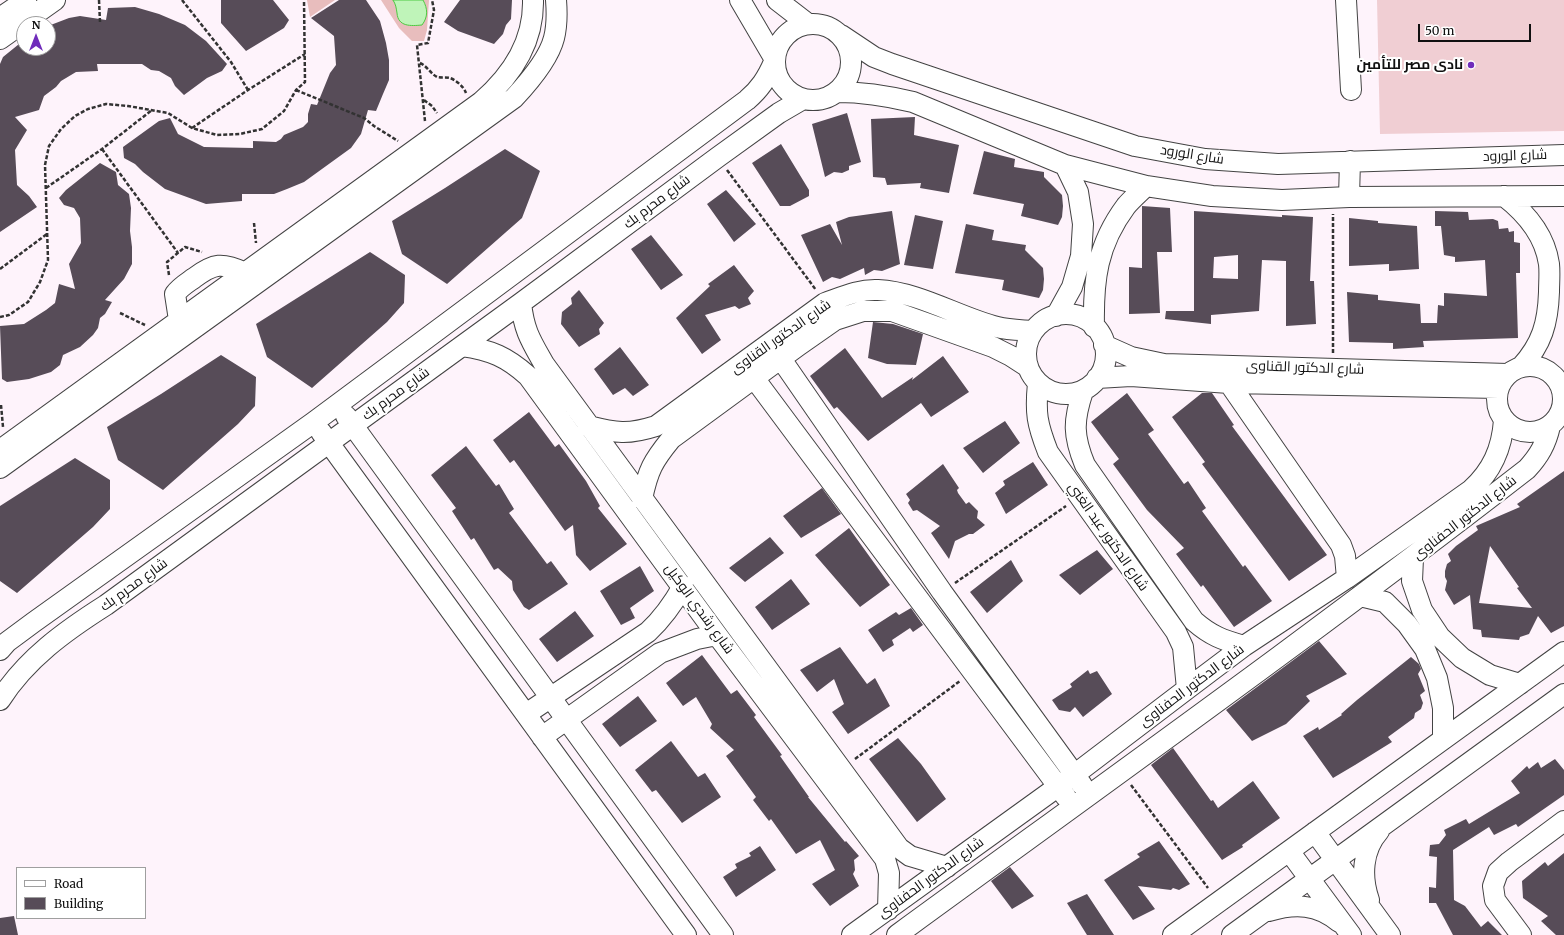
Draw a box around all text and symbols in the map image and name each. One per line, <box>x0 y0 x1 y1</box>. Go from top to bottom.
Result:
north arrow <box>16 16 56 56</box>
scale bar <box>1420 16 1533 42</box>
text: N <box>32 18 40 32</box>
text: 50 m <box>1425 23 1454 38</box>
place label: نادى مصر للتأمين <box>1356 57 1463 73</box>
marker: نادى مصر للتأمين <box>1466 60 1476 70</box>
street label: شارع الورود <box>1159 142 1225 168</box>
street label: شارع الورود <box>1483 146 1547 166</box>
street label: شارع محرم بك <box>620 171 694 233</box>
street label: شارع الدكتور القناوى <box>728 296 834 378</box>
street label: شارع الدكتور القناوى <box>1246 358 1364 378</box>
street label: شارع محرم بك <box>359 364 433 424</box>
street label: شارع الدكتور الحفناوى <box>1410 472 1520 564</box>
street label: شارع الدكتور عبد الغني <box>1064 479 1152 595</box>
street label: شارع محرم بك <box>97 555 171 615</box>
street label: شارع رشدي الوكيل <box>661 561 737 657</box>
street label: شارع الدكتور الحفناوى <box>1136 641 1248 731</box>
street label: شارع الدكتور الحفناوى <box>875 834 987 922</box>
legend <box>16 867 146 919</box>
text: Road <box>54 876 83 891</box>
text: Building <box>54 896 103 911</box>

